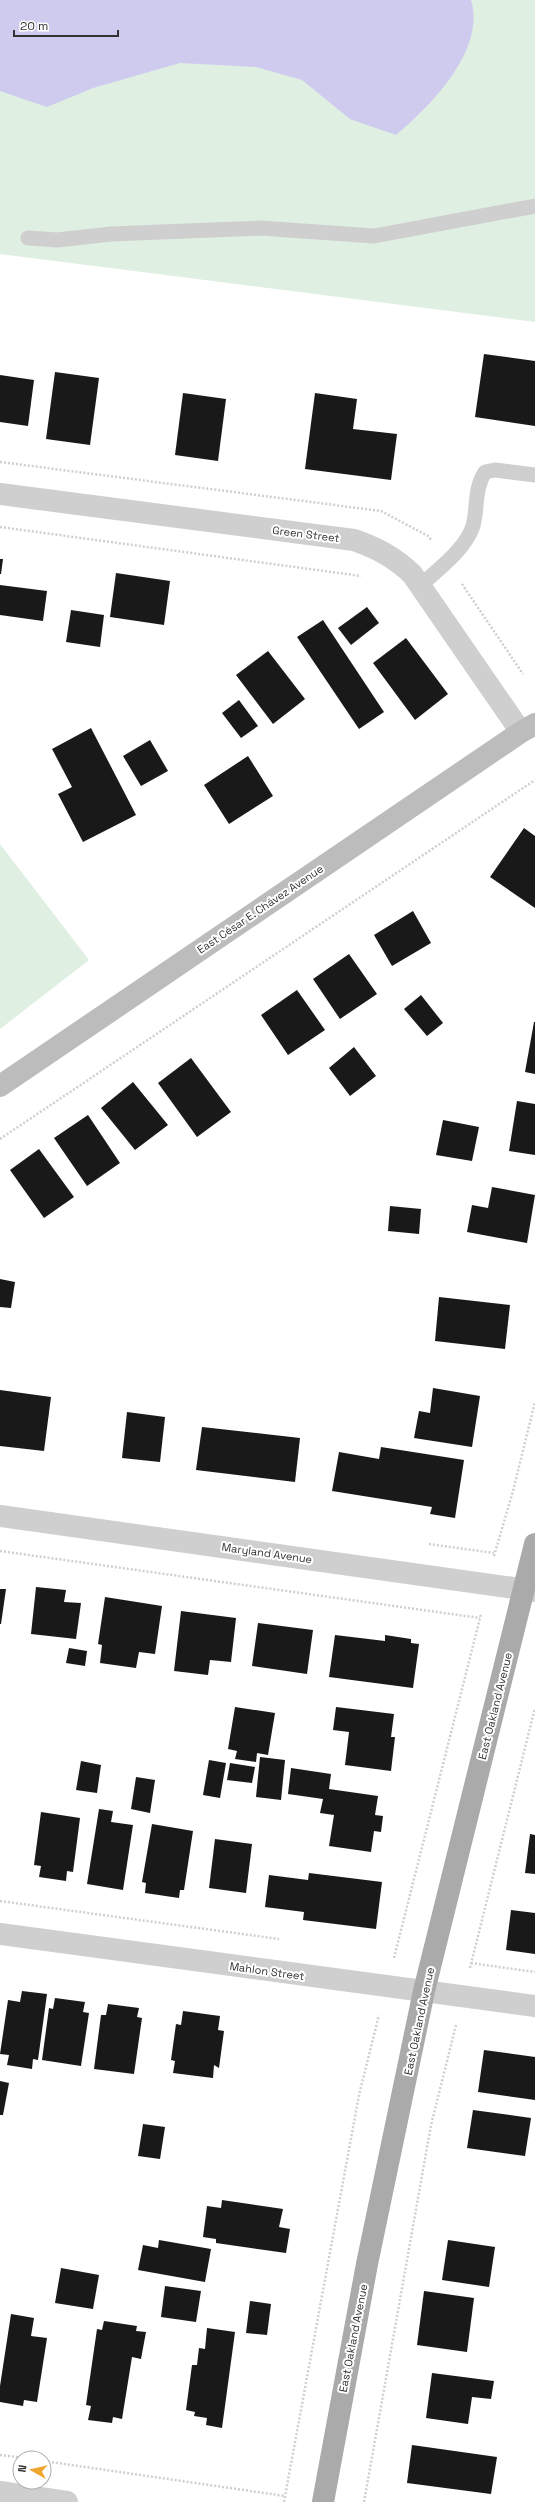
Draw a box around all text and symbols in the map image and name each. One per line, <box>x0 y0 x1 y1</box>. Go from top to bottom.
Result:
scale bar <box>14 12 118 38</box>
text: 20 m <box>20 18 48 34</box>
street label: Green Street <box>272 523 340 545</box>
street label: East César E. Chávez Avenue <box>194 861 326 957</box>
street label: Maryland Avenue <box>221 1540 313 1566</box>
street label: East Oakland Avenue <box>475 1651 515 1761</box>
street label: Mahlon Street <box>229 1959 305 1983</box>
street label: East Oakland Avenue <box>401 1966 437 2076</box>
street label: East Oakland Avenue <box>336 2283 370 2393</box>
north arrow <box>12 2450 52 2490</box>
text: N <box>15 2464 30 2473</box>

